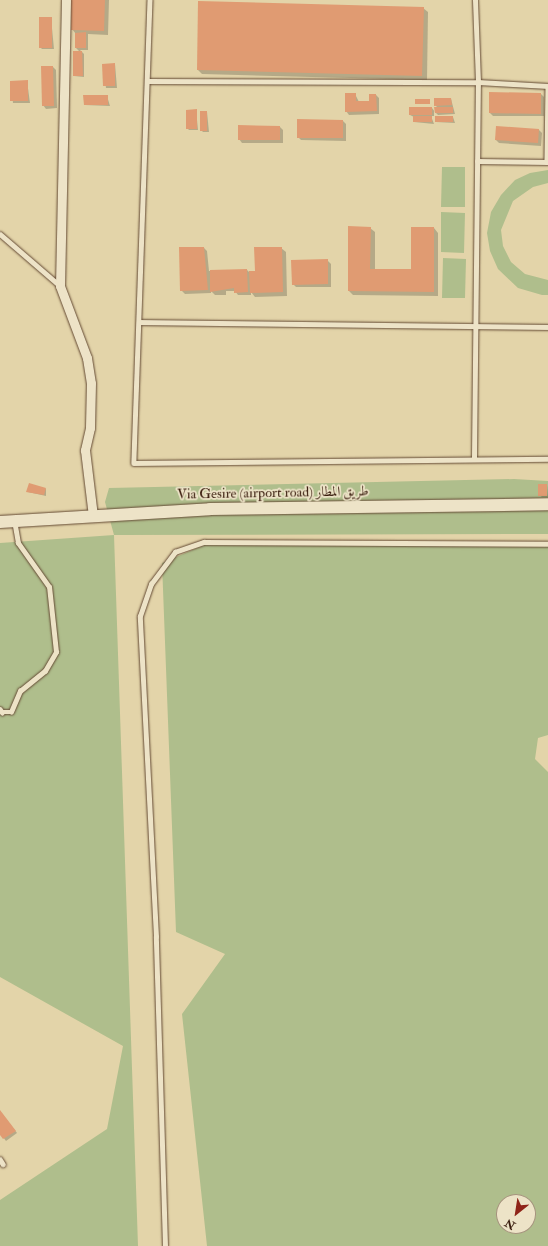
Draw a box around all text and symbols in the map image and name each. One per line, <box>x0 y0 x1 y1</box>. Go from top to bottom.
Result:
street label: Via Gesire (airport road) طريق المطار <box>177 483 369 503</box>
north arrow <box>496 1194 536 1234</box>
text: N <box>503 1216 518 1232</box>

